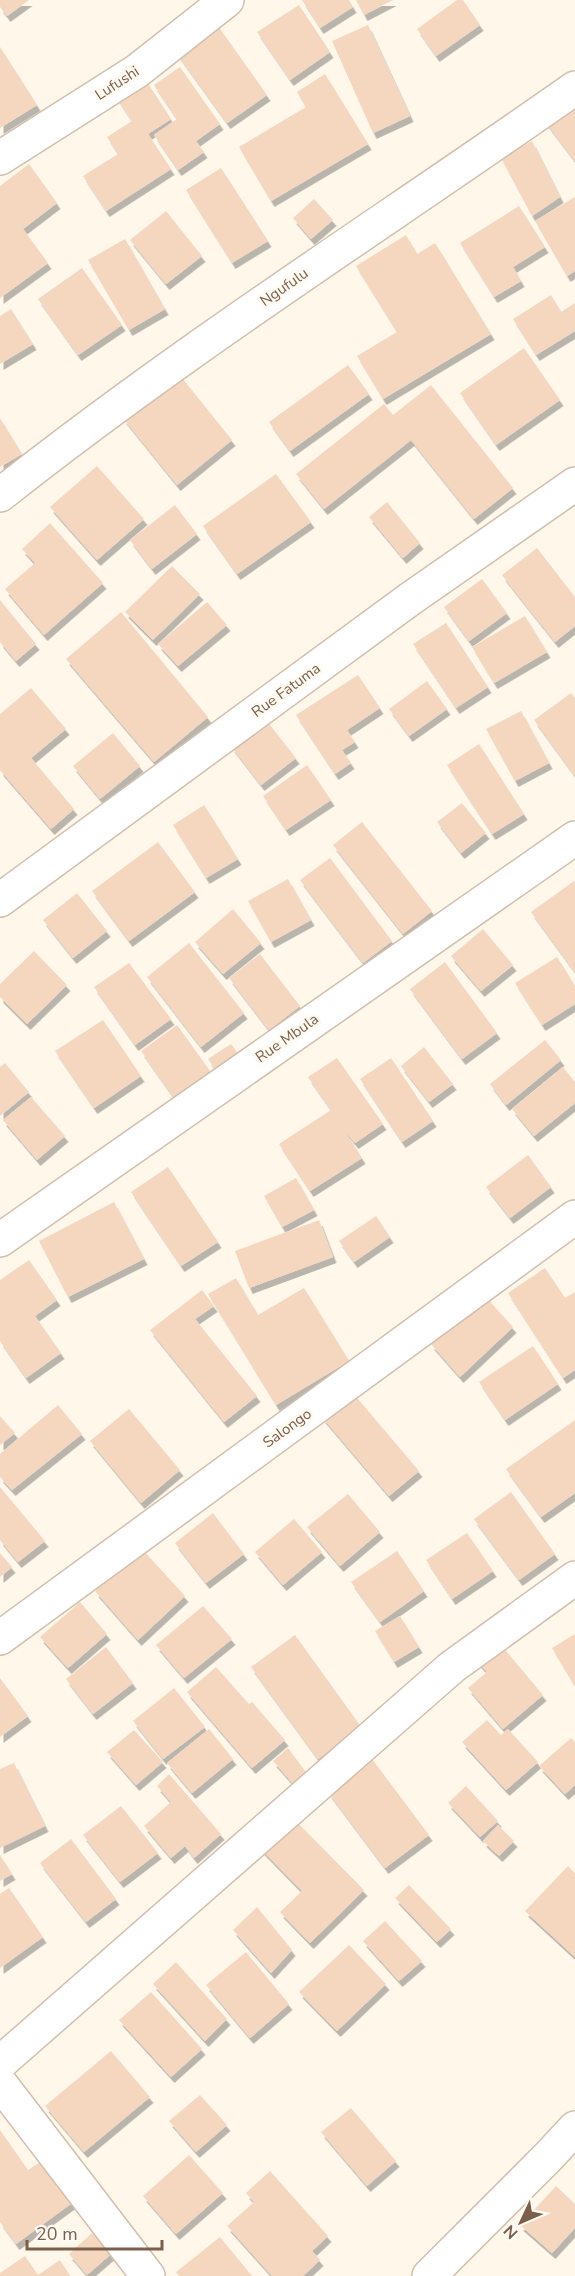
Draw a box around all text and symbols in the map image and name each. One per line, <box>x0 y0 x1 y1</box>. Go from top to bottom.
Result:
street label: Lufushi <box>91 61 143 105</box>
street label: Ngufulu <box>256 263 312 311</box>
street label: Rue Fatuma <box>248 658 324 722</box>
street label: Rue Mbula <box>251 1009 323 1067</box>
street label: Salongo <box>259 1404 315 1452</box>
north arrow <box>491 2192 551 2252</box>
scale bar <box>27 2213 162 2251</box>
text: N <box>499 2220 523 2244</box>
text: 20 m <box>36 2222 78 2246</box>

